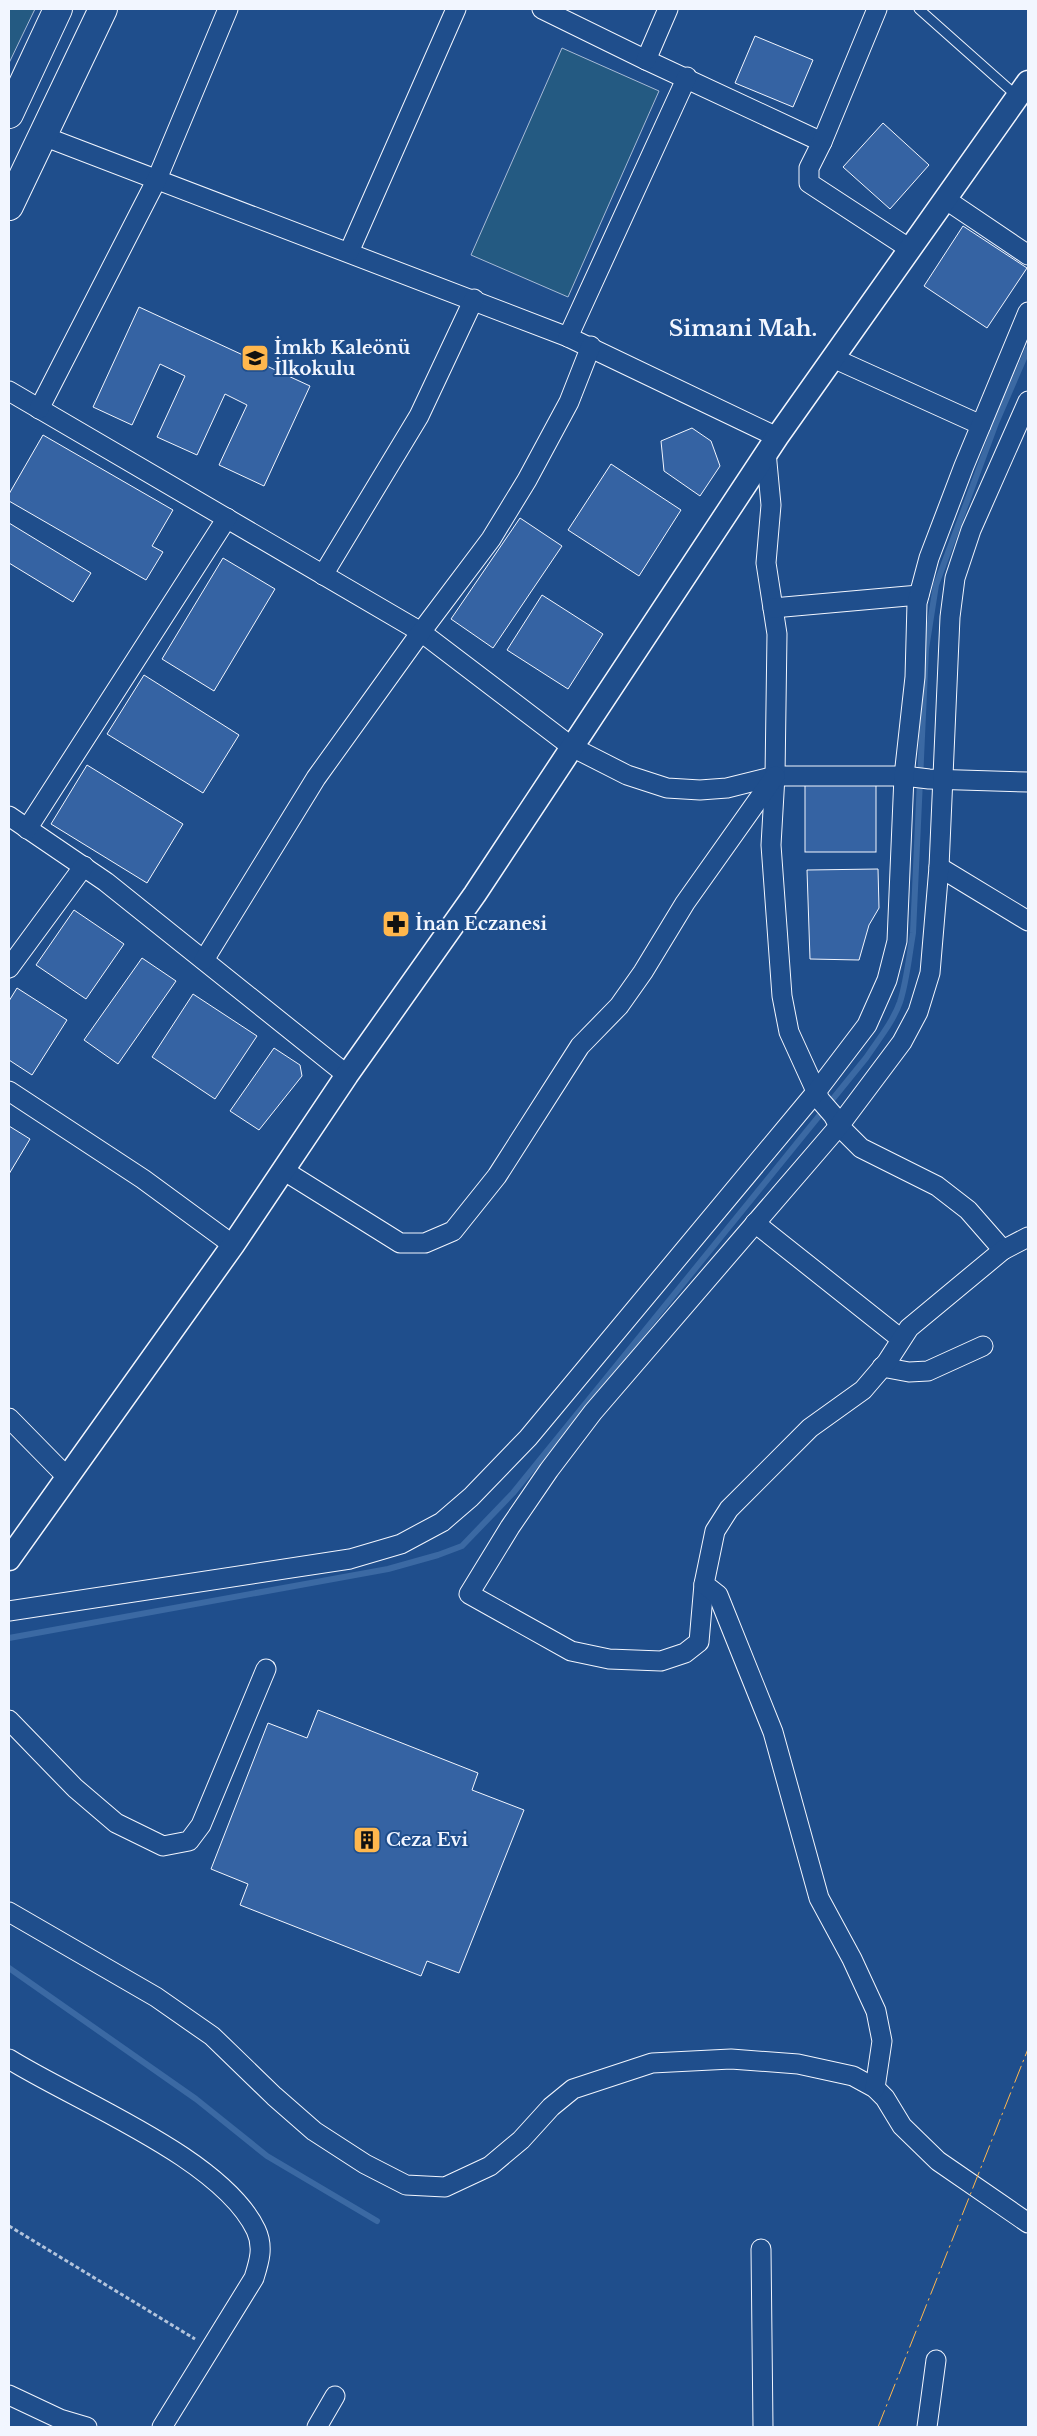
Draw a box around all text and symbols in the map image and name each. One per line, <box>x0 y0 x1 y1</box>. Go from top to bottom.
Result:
district label: Simani Mah. <box>669 315 817 342</box>
place label: İmkb Kaleönü İlkokulu <box>274 336 411 380</box>
school or university icon: İmkb Kaleönü İlkokulu <box>240 343 270 373</box>
pharmacy icon: İnan Eczanesi <box>381 909 411 939</box>
place label: İnan Eczanesi <box>415 912 547 935</box>
building icon: Ceza Evi <box>352 1825 382 1855</box>
place label: Ceza Evi <box>386 1829 468 1851</box>

